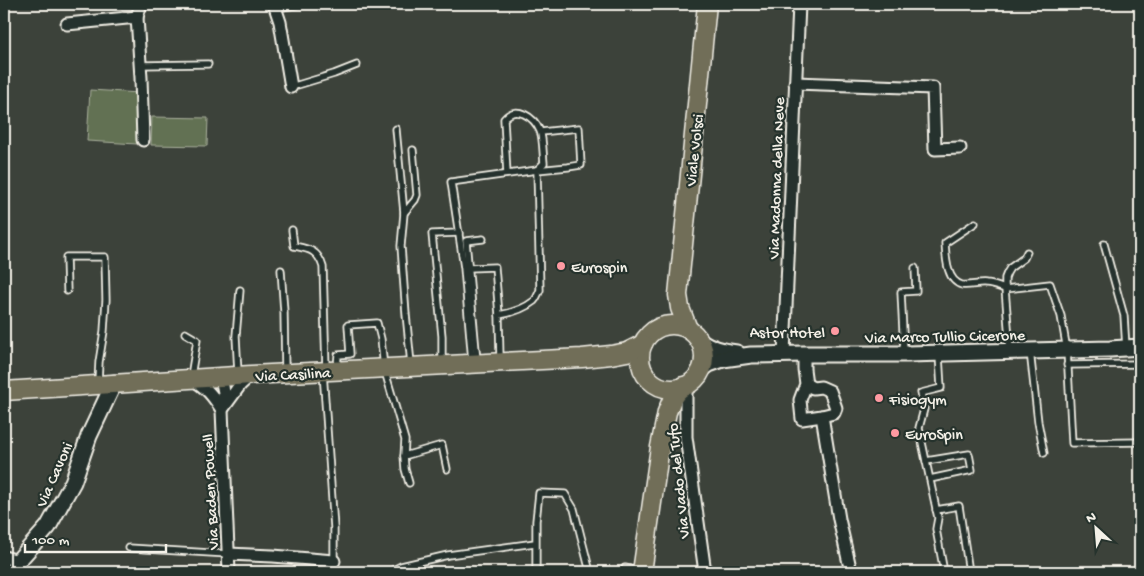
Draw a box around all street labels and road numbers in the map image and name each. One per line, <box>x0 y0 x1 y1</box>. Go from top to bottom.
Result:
street label: Via Madonna della Neve <box>766 96 791 260</box>
street label: Viale Volsci <box>683 113 710 188</box>
street label: Via Marco Tullio Cicerone <box>864 328 1026 349</box>
street label: Via Casilina <box>254 365 332 388</box>
street label: Via Vado del Tufo <box>665 422 696 540</box>
street label: Via Baden Powell <box>200 433 225 551</box>
street label: Via Cavoni <box>33 440 79 512</box>

